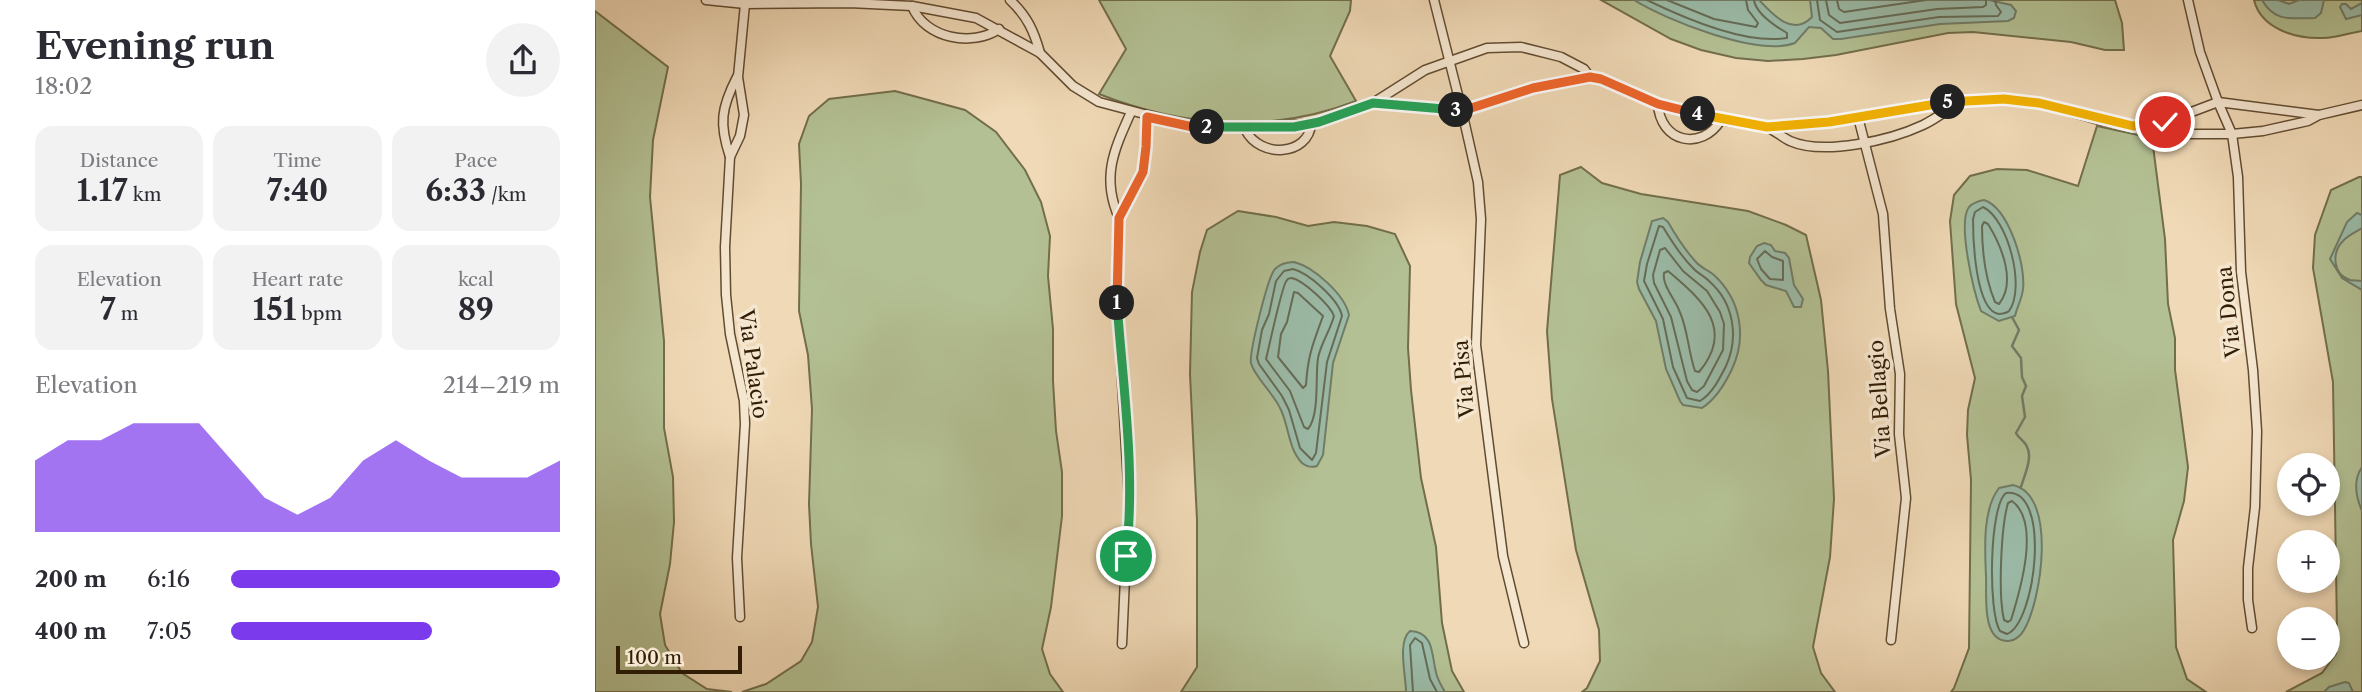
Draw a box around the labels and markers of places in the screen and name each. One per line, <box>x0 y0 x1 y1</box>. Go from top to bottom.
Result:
pin: 5 <box>1931 84 1965 119</box>
pin: 3 <box>1439 92 1473 128</box>
pin <box>2135 92 2195 152</box>
pin: 4 <box>1681 96 1715 132</box>
pin: 2 <box>1189 110 1225 144</box>
pin: 1 <box>1099 286 1135 320</box>
pin <box>1096 526 1156 586</box>

